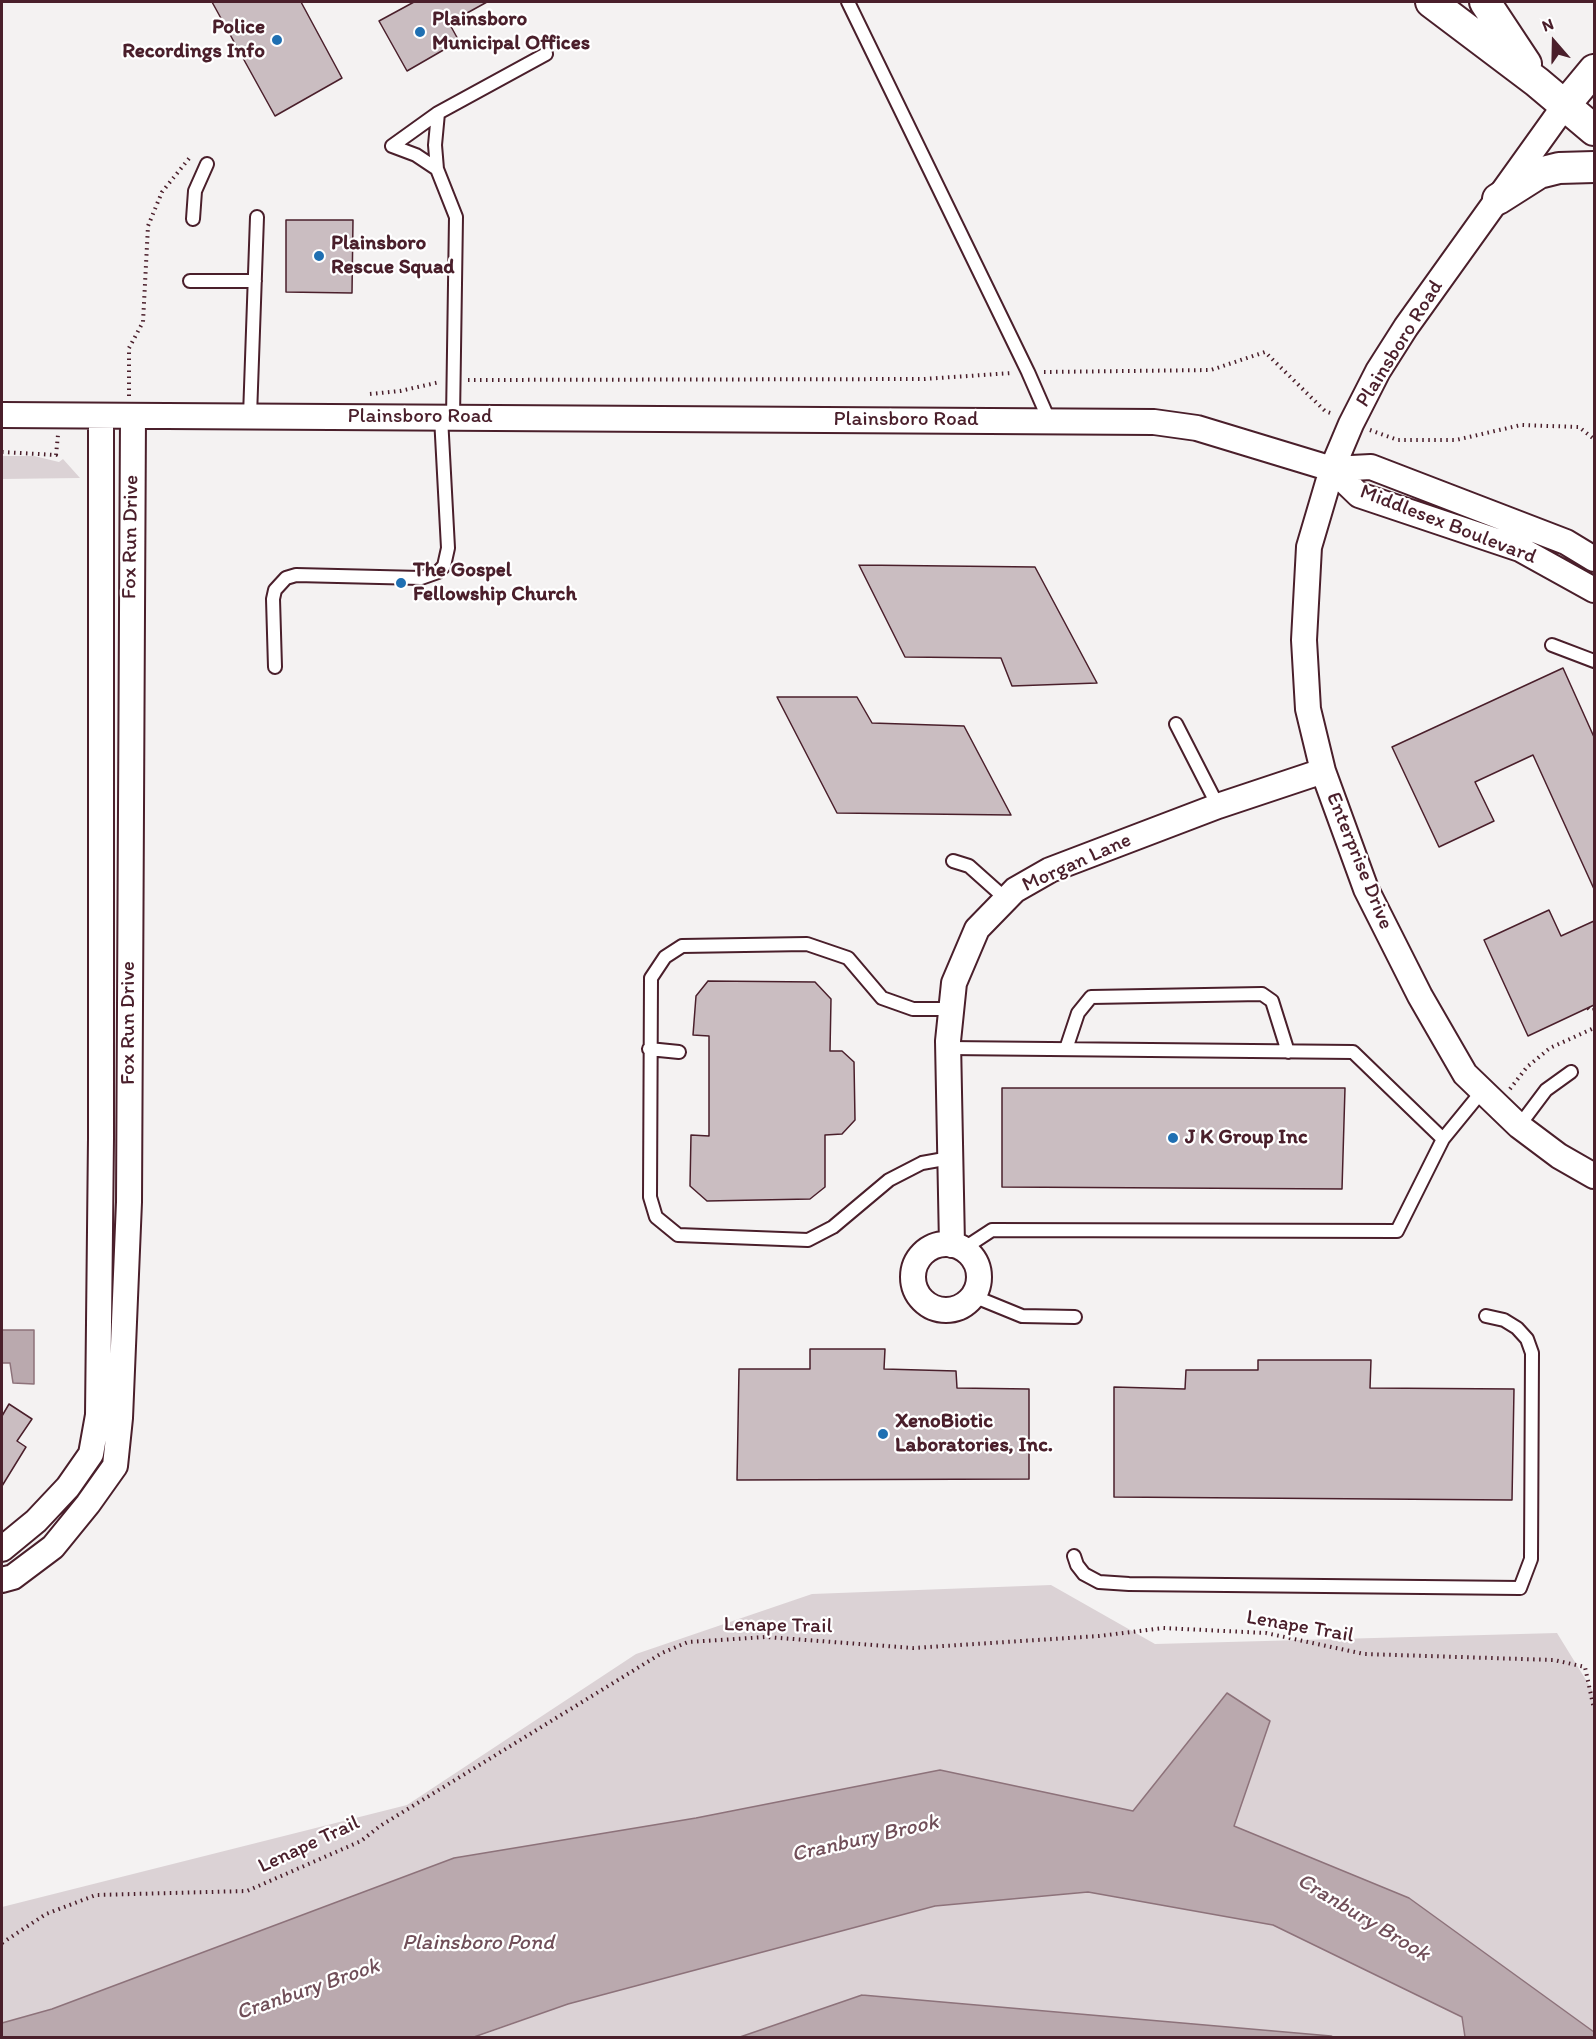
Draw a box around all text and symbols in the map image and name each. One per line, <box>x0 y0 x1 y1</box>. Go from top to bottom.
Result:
place label: Plainsboro Municipal Offices <box>432 7 590 57</box>
north arrow <box>1524 12 1584 72</box>
text: N <box>1539 14 1556 35</box>
place label: Police Recordings Info <box>122 15 265 65</box>
marker: Plainsboro Municipal Offices <box>413 25 427 39</box>
marker: Police Recordings Info <box>270 33 284 47</box>
place label: Plainsboro Rescue Squad <box>331 231 455 281</box>
marker: Plainsboro Rescue Squad <box>312 249 326 263</box>
street label: Plainsboro Road <box>1351 276 1449 412</box>
street label: Plainsboro Road <box>347 404 493 430</box>
street label: Plainsboro Road <box>833 407 979 433</box>
street label: Fox Run Drive <box>117 475 145 599</box>
street label: Middlesex Boulevard <box>1356 480 1540 570</box>
place label: The Gospel Fellowship Church <box>413 558 577 608</box>
marker: The Gospel Fellowship Church <box>394 576 408 590</box>
street label: Enterprise Drive <box>1320 789 1398 933</box>
street label: Morgan Lane <box>1019 828 1135 898</box>
street label: Fox Run Drive <box>116 961 142 1085</box>
place label: J K Group Inc <box>1185 1125 1308 1151</box>
marker: J K Group Inc <box>1166 1131 1180 1145</box>
place label: XenoBiotic Laboratories, Inc. <box>895 1409 1053 1459</box>
marker: XenoBiotic Laboratories, Inc. <box>876 1427 890 1441</box>
street label: Lenape Trail <box>1244 1605 1356 1649</box>
street label: Lenape Trail <box>723 1612 833 1640</box>
water label: Cranbury Brook <box>789 1809 941 1869</box>
street label: Lenape Trail <box>254 1811 364 1879</box>
water label: Cranbury Brook <box>1292 1868 1434 1968</box>
water label: Plainsboro Pond <box>402 1930 554 1956</box>
water label: Cranbury Brook <box>233 1953 383 2027</box>

